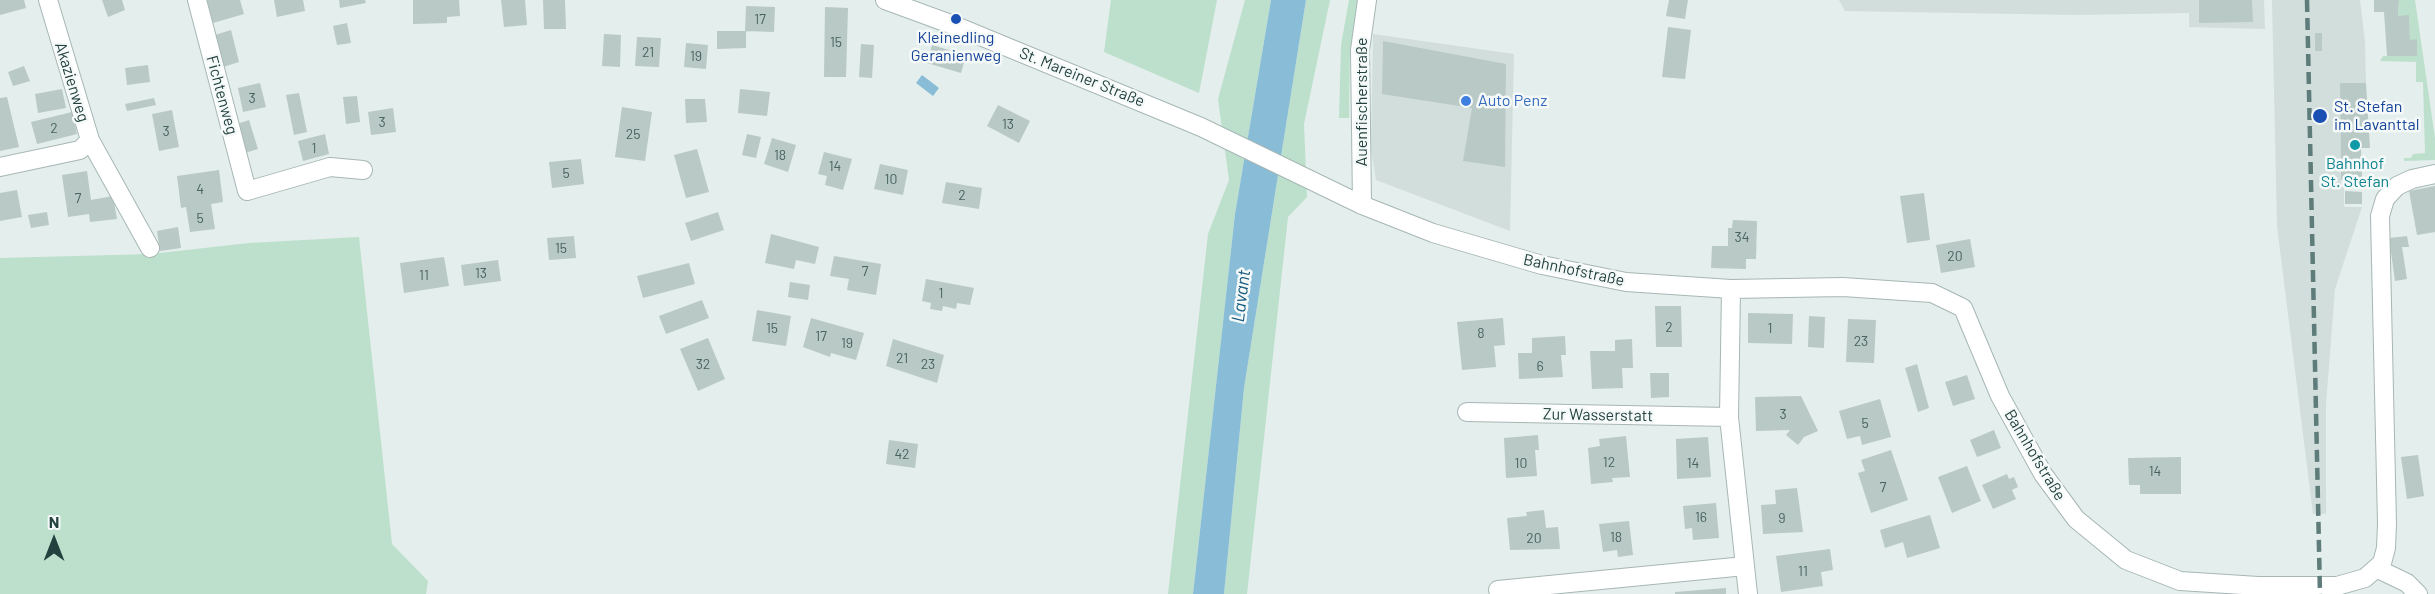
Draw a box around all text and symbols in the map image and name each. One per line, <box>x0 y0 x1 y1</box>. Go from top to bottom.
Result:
house number: 17 <box>754 11 766 27</box>
marker: Kleinedling Geranienweg <box>949 12 963 26</box>
place label: Kleinedling Geranienweg <box>911 28 1001 66</box>
house number: 15 <box>830 34 842 50</box>
street label: Auenfischerstraße <box>1352 38 1372 166</box>
street label: Akazienweg <box>51 40 93 124</box>
street label: St. Mareiner Straße <box>1017 43 1147 111</box>
house number: 21 <box>642 44 654 60</box>
house number: 19 <box>690 48 702 64</box>
street label: Fichtenweg <box>202 53 242 137</box>
house number: 3 <box>248 90 256 106</box>
place label: Auto Penz <box>1478 91 1547 111</box>
marker: Auto Penz <box>1459 94 1473 108</box>
place label: St. Stefan im Lavanttal <box>2334 97 2419 135</box>
marker: St. Stefan im Lavanttal <box>2311 107 2329 125</box>
house number: 3 <box>378 114 386 130</box>
house number: 13 <box>1002 116 1014 132</box>
house number: 2 <box>50 120 58 136</box>
house number: 3 <box>162 123 170 139</box>
house number: 25 <box>626 126 640 142</box>
marker: Bahnhof St. Stefan <box>2348 138 2362 152</box>
house number: 1 <box>312 140 316 156</box>
house number: 18 <box>774 147 786 163</box>
place label: Bahnhof St. Stefan <box>2321 154 2389 192</box>
house number: 14 <box>829 158 841 174</box>
house number: 5 <box>562 165 570 181</box>
house number: 10 <box>885 171 897 187</box>
house number: 4 <box>196 181 204 197</box>
house number: 2 <box>958 187 966 203</box>
house number: 7 <box>75 190 81 206</box>
house number: 5 <box>196 210 204 226</box>
house number: 34 <box>1735 229 1749 245</box>
house number: 15 <box>555 240 567 256</box>
house number: 20 <box>1947 248 1963 264</box>
street label: Bahnhofstraße <box>1522 250 1626 290</box>
house number: 7 <box>862 263 868 279</box>
house number: 13 <box>475 265 487 281</box>
house number: 11 <box>419 267 429 283</box>
water label: Lavant <box>1227 269 1255 323</box>
house number: 1 <box>939 285 943 301</box>
house number: 2 <box>1665 319 1673 335</box>
house number: 15 <box>766 320 778 336</box>
house number: 1 <box>1768 320 1772 336</box>
house number: 8 <box>1477 325 1485 341</box>
house number: 17 <box>815 328 827 344</box>
house number: 23 <box>1854 333 1868 349</box>
house number: 19 <box>841 335 853 351</box>
house number: 21 <box>896 350 908 366</box>
house number: 32 <box>696 356 710 372</box>
house number: 23 <box>921 356 935 372</box>
house number: 6 <box>1536 358 1544 374</box>
street label: Zur Wasserstatt <box>1543 404 1653 426</box>
house number: 3 <box>1779 406 1787 422</box>
street label: Bahnhofstraße <box>2000 406 2070 504</box>
house number: 5 <box>1861 415 1869 431</box>
house number: 42 <box>894 446 910 462</box>
house number: 12 <box>1603 454 1615 470</box>
house number: 10 <box>1515 455 1527 471</box>
house number: 14 <box>1687 455 1699 471</box>
house number: 14 <box>2149 463 2161 479</box>
house number: 7 <box>1880 479 1886 495</box>
house number: 16 <box>1695 509 1707 525</box>
north arrow <box>24 510 84 570</box>
house number: 9 <box>1778 510 1786 526</box>
text: N <box>49 512 59 531</box>
house number: 18 <box>1610 529 1622 545</box>
house number: 20 <box>1526 530 1542 546</box>
house number: 11 <box>1798 563 1808 579</box>

